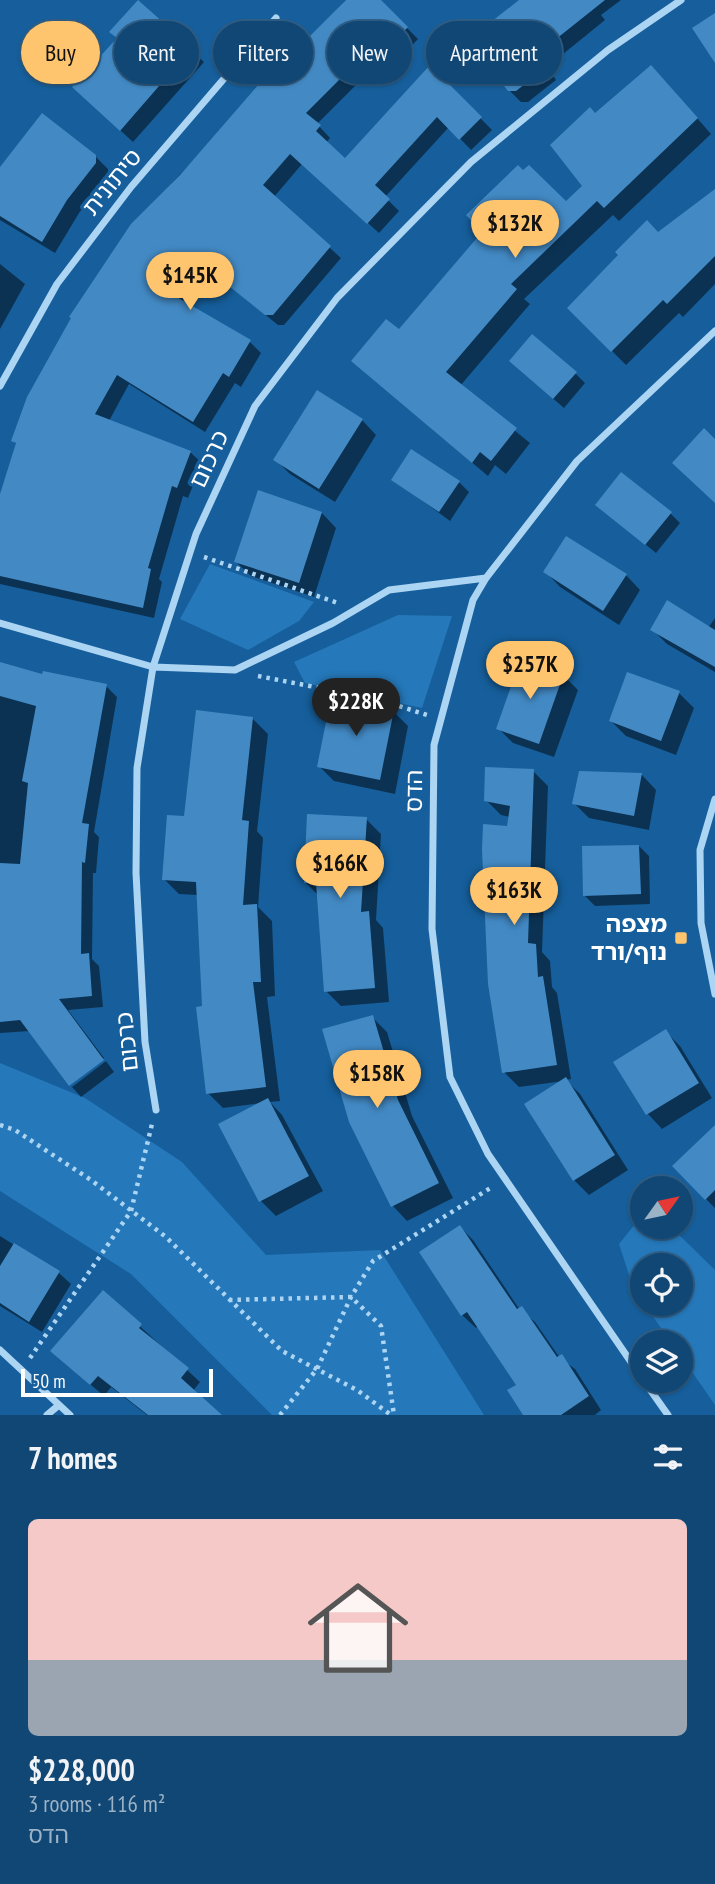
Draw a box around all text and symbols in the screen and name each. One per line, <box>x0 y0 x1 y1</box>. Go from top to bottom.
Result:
chip: Buy <box>21 21 100 84</box>
chip: Rent <box>114 21 199 84</box>
chip: Filters <box>213 21 313 84</box>
chip: New <box>327 21 412 84</box>
chip: Apartment <box>426 21 562 84</box>
street label: סיתונית <box>75 142 148 222</box>
pin: $132K <box>466 201 564 260</box>
text: $132K <box>487 208 543 237</box>
pin: $145K <box>141 252 239 312</box>
text: $145K <box>162 260 218 289</box>
street label: כרכום <box>182 425 235 493</box>
pin: $257K <box>481 642 579 701</box>
text: $257K <box>502 649 558 678</box>
pin: $228K <box>307 678 405 738</box>
text: $228K <box>328 686 384 715</box>
street label: הדס <box>398 769 429 813</box>
pin: $166K <box>291 841 389 900</box>
text: $166K <box>312 848 368 877</box>
pin: $163K <box>465 867 563 927</box>
text: $163K <box>486 875 542 904</box>
place label: מצפה נוף/ורד <box>591 908 667 967</box>
marker: מצפה נוף/ורד <box>673 930 689 946</box>
street label: כרכום <box>108 1010 145 1074</box>
pin: $158K <box>328 1050 426 1110</box>
text: $158K <box>349 1058 405 1087</box>
north arrow <box>630 1176 693 1239</box>
map controls <box>630 1176 693 1393</box>
button: locate <box>630 1253 693 1316</box>
button: layers <box>630 1330 693 1393</box>
scale bar <box>21 1366 214 1398</box>
text: 50 m <box>32 1369 66 1393</box>
text: 7 homes <box>28 1438 117 1477</box>
icon: filters <box>649 1438 687 1476</box>
icon: home <box>295 1565 421 1691</box>
text: $228,000 <box>28 1750 135 1789</box>
text: 3 rooms · 116 m² <box>28 1789 165 1818</box>
text: הדס <box>28 1820 69 1849</box>

